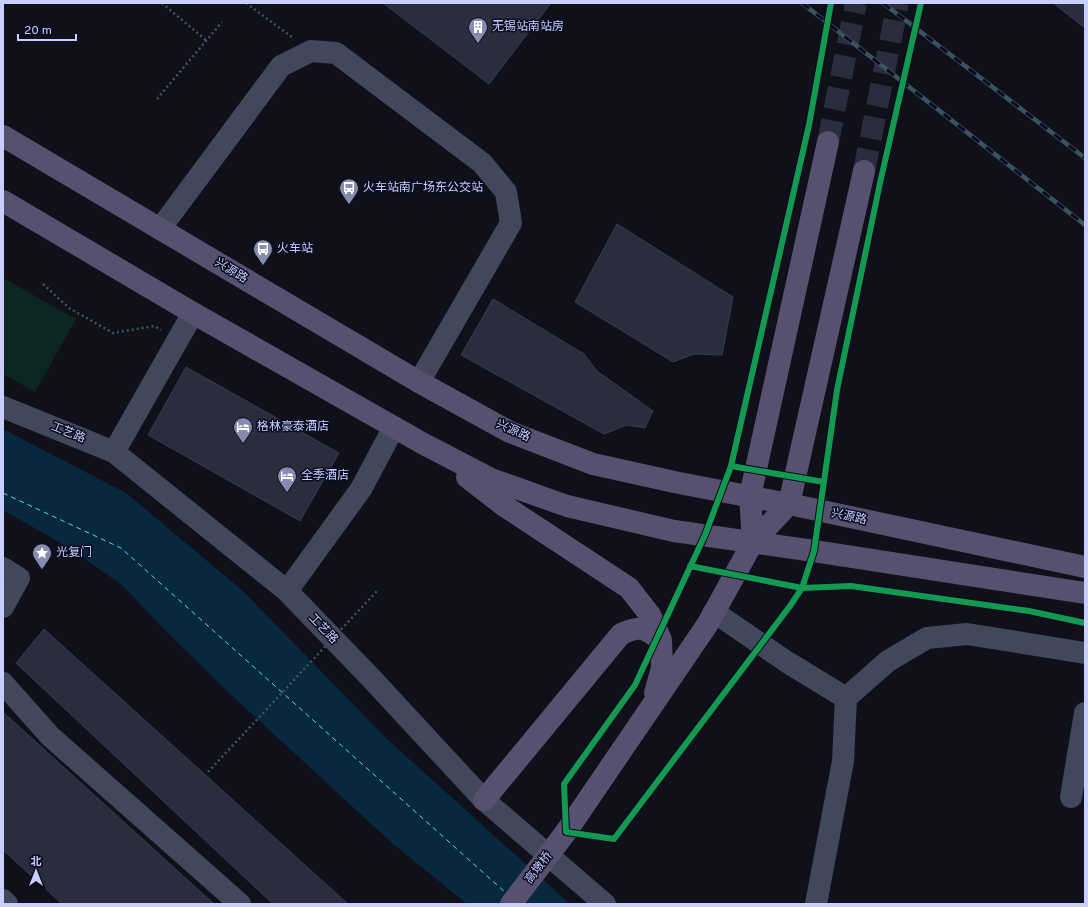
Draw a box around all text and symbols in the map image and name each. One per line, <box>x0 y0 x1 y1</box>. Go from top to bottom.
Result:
scale bar <box>18 16 76 42</box>
building icon: 无锡站南站房 <box>467 16 489 44</box>
place label: 无锡站南站房 <box>492 19 564 35</box>
text: 20 m <box>24 23 52 39</box>
bus stop icon: 火车站南广场东公交站 <box>338 177 360 205</box>
place label: 火车站南广场东公交站 <box>363 180 483 196</box>
bus stop icon: 火车站 <box>252 238 274 266</box>
place label: 火车站 <box>277 241 313 257</box>
street label: 兴源路 <box>211 255 251 287</box>
hotel icon: 格林豪泰酒店 <box>232 416 254 444</box>
street label: 兴源路 <box>493 416 533 446</box>
street label: 工艺路 <box>48 419 88 447</box>
place label: 格林豪泰酒店 <box>257 419 329 435</box>
hotel icon: 全季酒店 <box>276 465 298 493</box>
place label: 全季酒店 <box>301 468 349 484</box>
street label: 兴源路 <box>830 505 868 529</box>
place icon: 光复门 <box>31 542 53 570</box>
place label: 光复门 <box>56 545 92 561</box>
street label: 工艺路 <box>305 610 341 648</box>
street label: 高墩桥 <box>522 849 556 887</box>
north arrow <box>16 851 56 891</box>
text: 北 <box>31 855 42 869</box>

